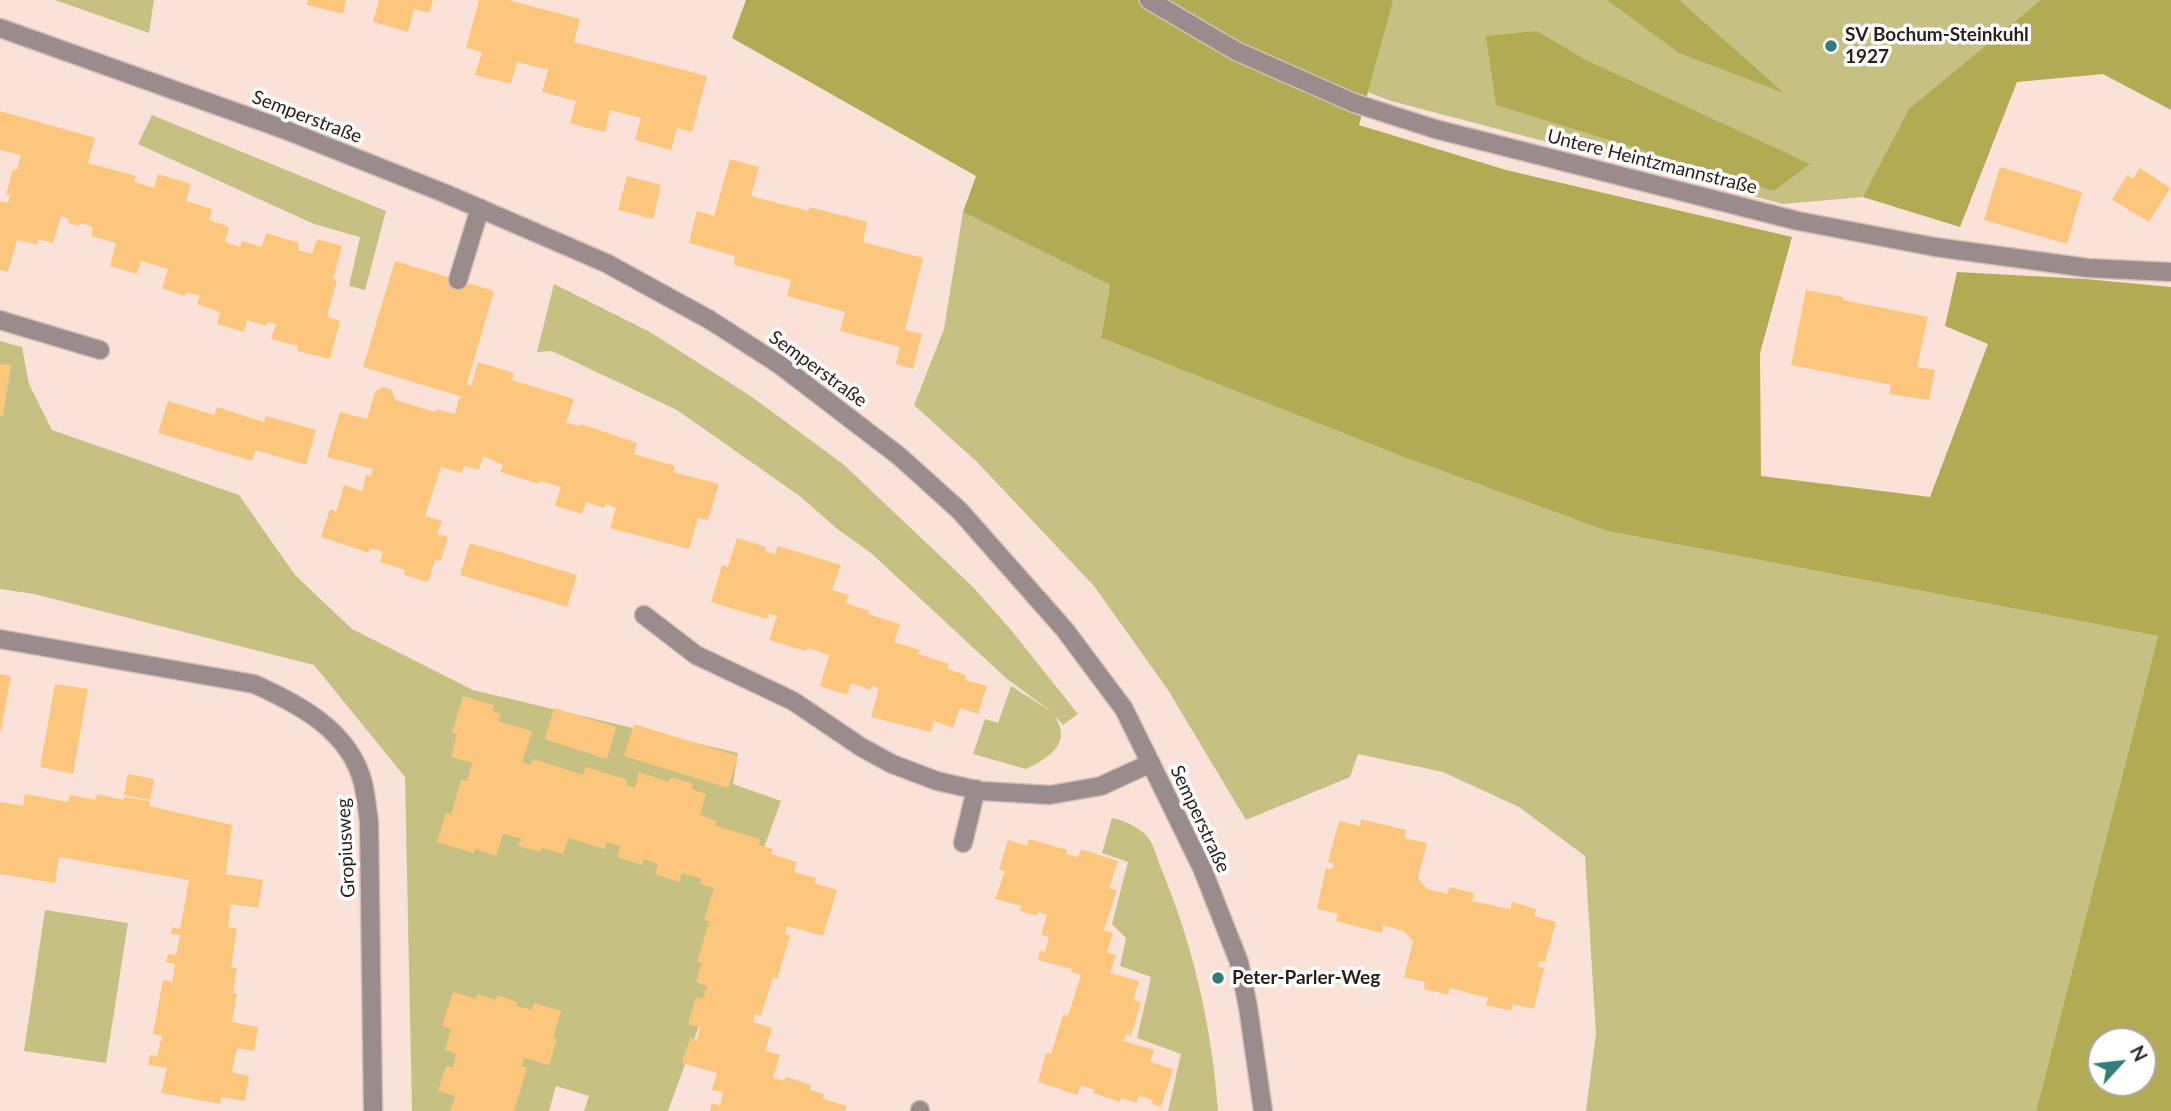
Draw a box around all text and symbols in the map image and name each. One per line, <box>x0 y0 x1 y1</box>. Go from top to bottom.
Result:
place label: SV Bochum-Steinkuhl 1927 <box>1845 24 2029 68</box>
marker: SV Bochum-Steinkuhl 1927 <box>1823 38 1839 54</box>
street label: Semperstraße <box>249 86 365 148</box>
street label: Untere Heintzmannstraße <box>1545 125 1759 199</box>
street label: Semperstraße <box>764 326 872 412</box>
street label: Semperstraße <box>1165 762 1235 876</box>
street label: Gropiusweg <box>332 798 360 898</box>
place label: Peter-Parler-Weg <box>1232 967 1380 989</box>
marker: Peter-Parler-Weg <box>1210 970 1226 986</box>
north arrow <box>2087 1027 2157 1097</box>
text: N <box>2126 1041 2153 1065</box>

